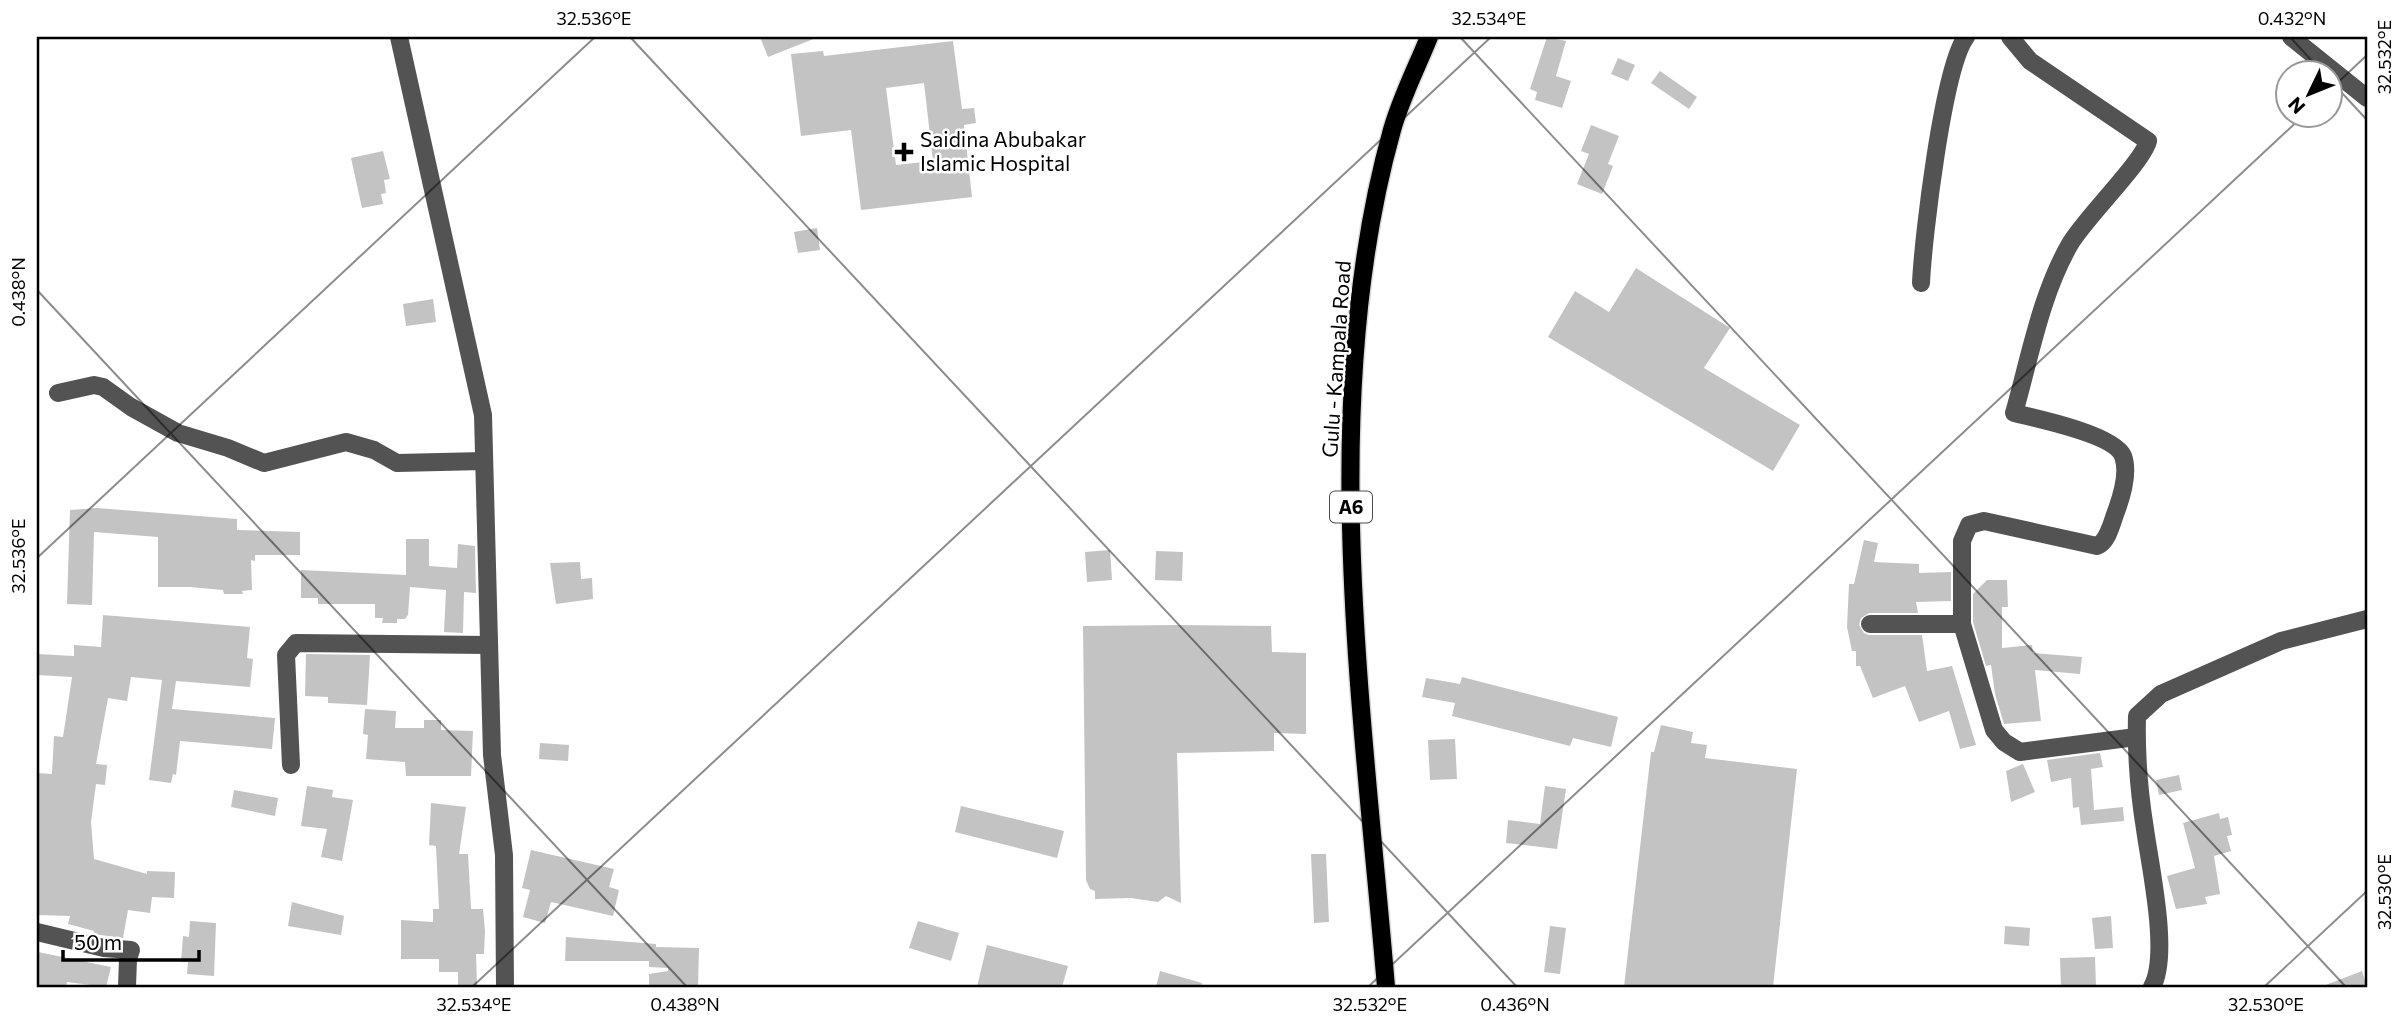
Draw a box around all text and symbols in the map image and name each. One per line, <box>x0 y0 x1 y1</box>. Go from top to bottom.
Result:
text: 32.536°E <box>556 7 632 29</box>
text: 32.534°E <box>1452 7 1526 29</box>
text: 0.432°N <box>2258 7 2326 29</box>
text: 32.532°E <box>2373 20 2395 94</box>
north arrow <box>2274 60 2344 130</box>
text: N <box>2283 93 2309 119</box>
place label: Saidina Abubakar Islamic Hospital <box>920 126 1086 175</box>
marker: Saidina Abubakar Islamic Hospital <box>894 142 914 162</box>
text: 0.438°N <box>7 257 29 327</box>
street label: Gulu - Kampala Road <box>1316 260 1355 458</box>
road number: A6 <box>1330 492 1372 522</box>
text: 32.536°E <box>7 518 29 594</box>
text: 32.530°E <box>2373 854 2395 930</box>
scale bar <box>63 919 200 963</box>
text: 50 m <box>74 929 122 954</box>
text: 32.534°E <box>437 993 511 1015</box>
text: 0.438°N <box>650 993 720 1015</box>
text: 32.532°E <box>1333 993 1407 1015</box>
text: 0.436°N <box>1480 993 1550 1015</box>
text: 32.530°E <box>2228 993 2304 1015</box>

